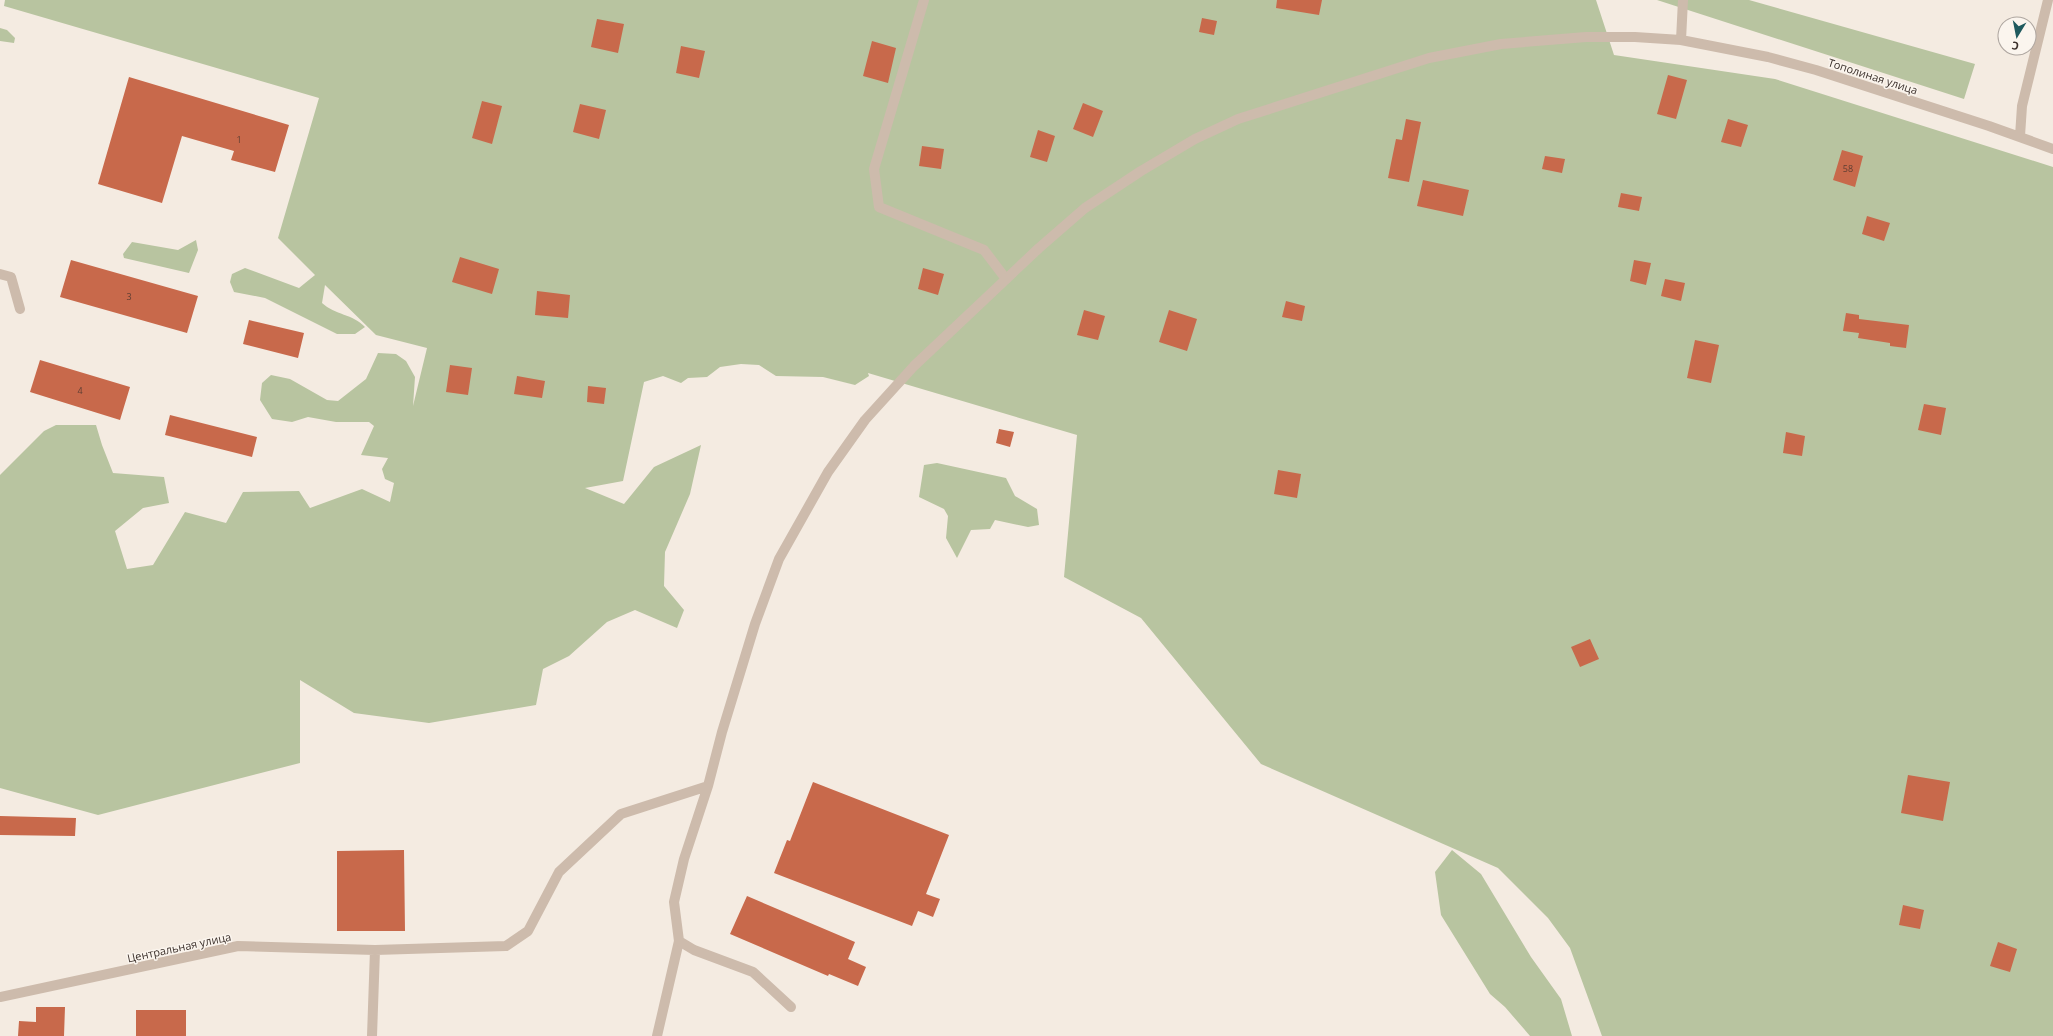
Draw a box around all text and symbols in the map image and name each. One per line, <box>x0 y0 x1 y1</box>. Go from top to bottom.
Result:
north arrow <box>1997 16 2037 56</box>
text: С <box>2010 38 2020 54</box>
street label: Тополиная улица <box>1826 54 1920 98</box>
house number: 1 <box>236 133 242 146</box>
house number: 58 <box>1843 162 1853 175</box>
house number: 3 <box>126 290 132 303</box>
house number: 4 <box>77 384 83 397</box>
street label: Центральная улица <box>126 929 232 965</box>

